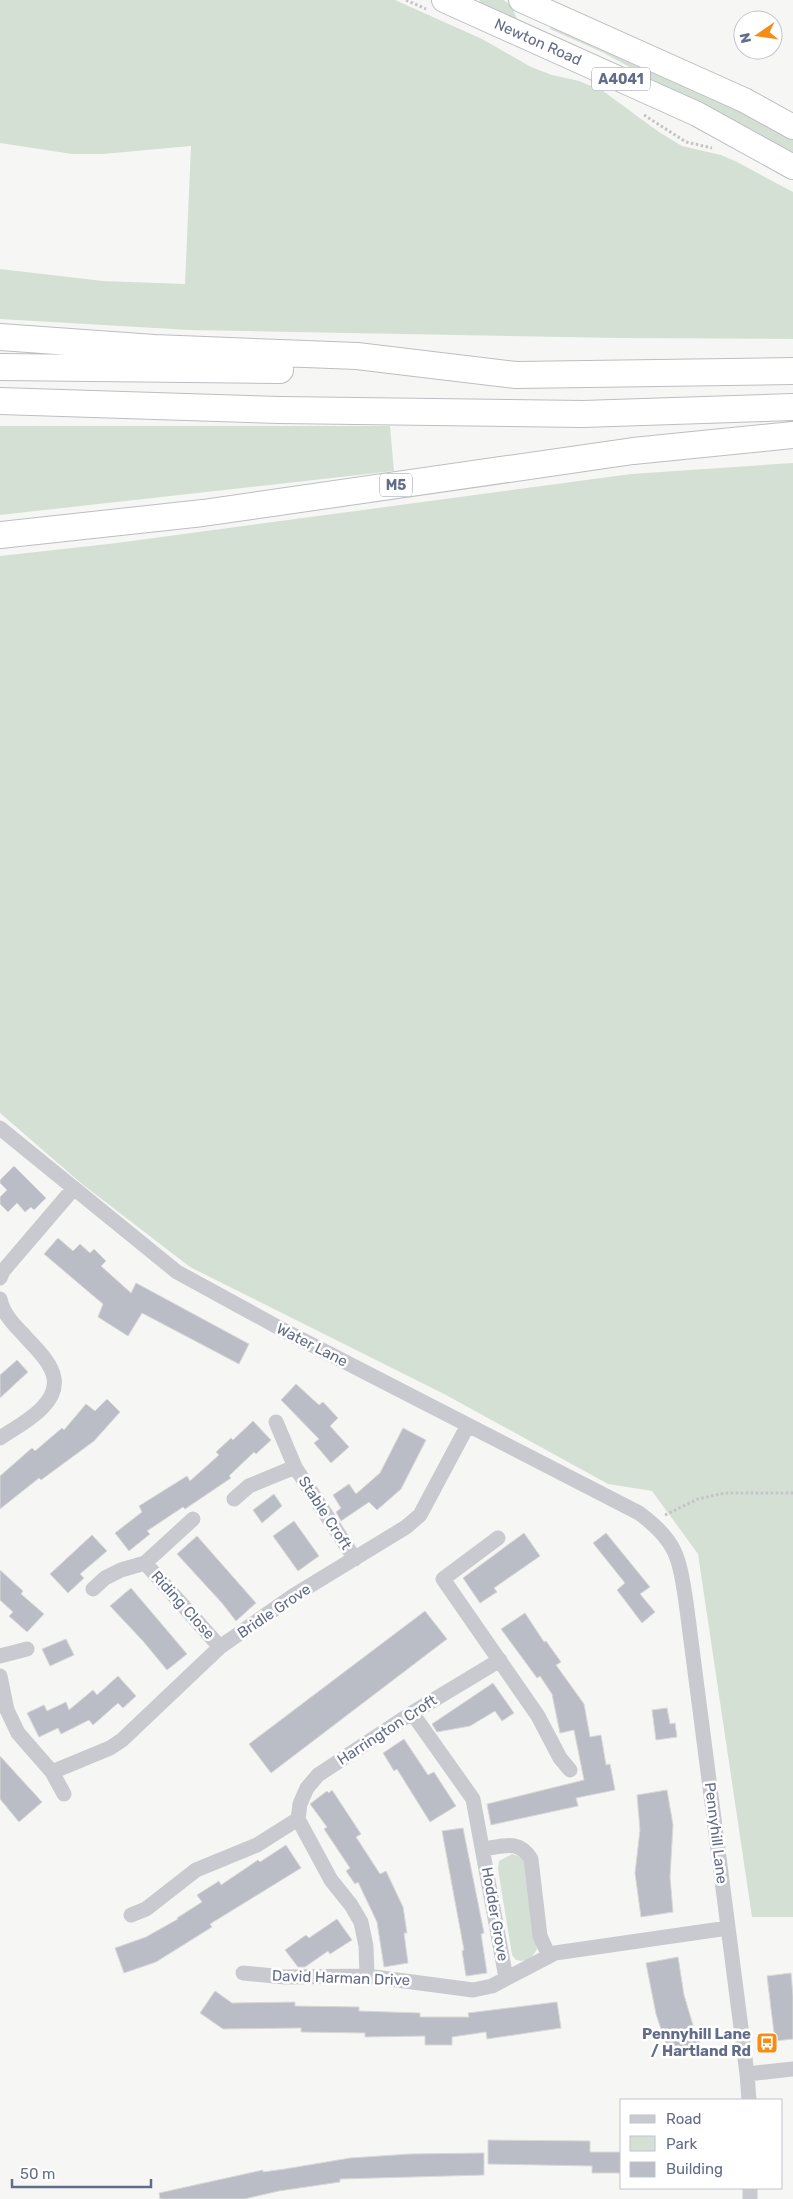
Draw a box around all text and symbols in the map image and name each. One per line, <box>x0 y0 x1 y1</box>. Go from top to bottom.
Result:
north arrow <box>733 10 783 60</box>
street label: Newton Road <box>492 15 584 69</box>
text: N <box>736 31 755 45</box>
road number: A4041 <box>592 68 650 90</box>
road number: M5 <box>380 474 412 496</box>
street label: Water Lane <box>273 1319 351 1371</box>
street label: Stable Croft <box>295 1473 355 1553</box>
street label: Riding Close <box>148 1567 218 1643</box>
street label: Bridle Grove <box>234 1580 314 1642</box>
street label: Harrington Croft <box>334 1691 440 1769</box>
street label: Pennyhill Lane <box>701 1781 731 1885</box>
street label: Hodder Grove <box>478 1866 512 1962</box>
street label: David Harman Drive <box>272 1967 410 1989</box>
place label: Pennyhill Lane / Hartland Rd <box>642 2025 751 2060</box>
bus stop icon: Pennyhill Lane / Hartland Rd <box>755 2031 779 2055</box>
legend <box>620 2099 783 2189</box>
text: Road <box>666 2110 702 2128</box>
text: Park <box>666 2135 697 2153</box>
scale bar <box>12 2156 151 2188</box>
text: Building <box>666 2160 723 2178</box>
text: 50 m <box>20 2165 55 2183</box>

